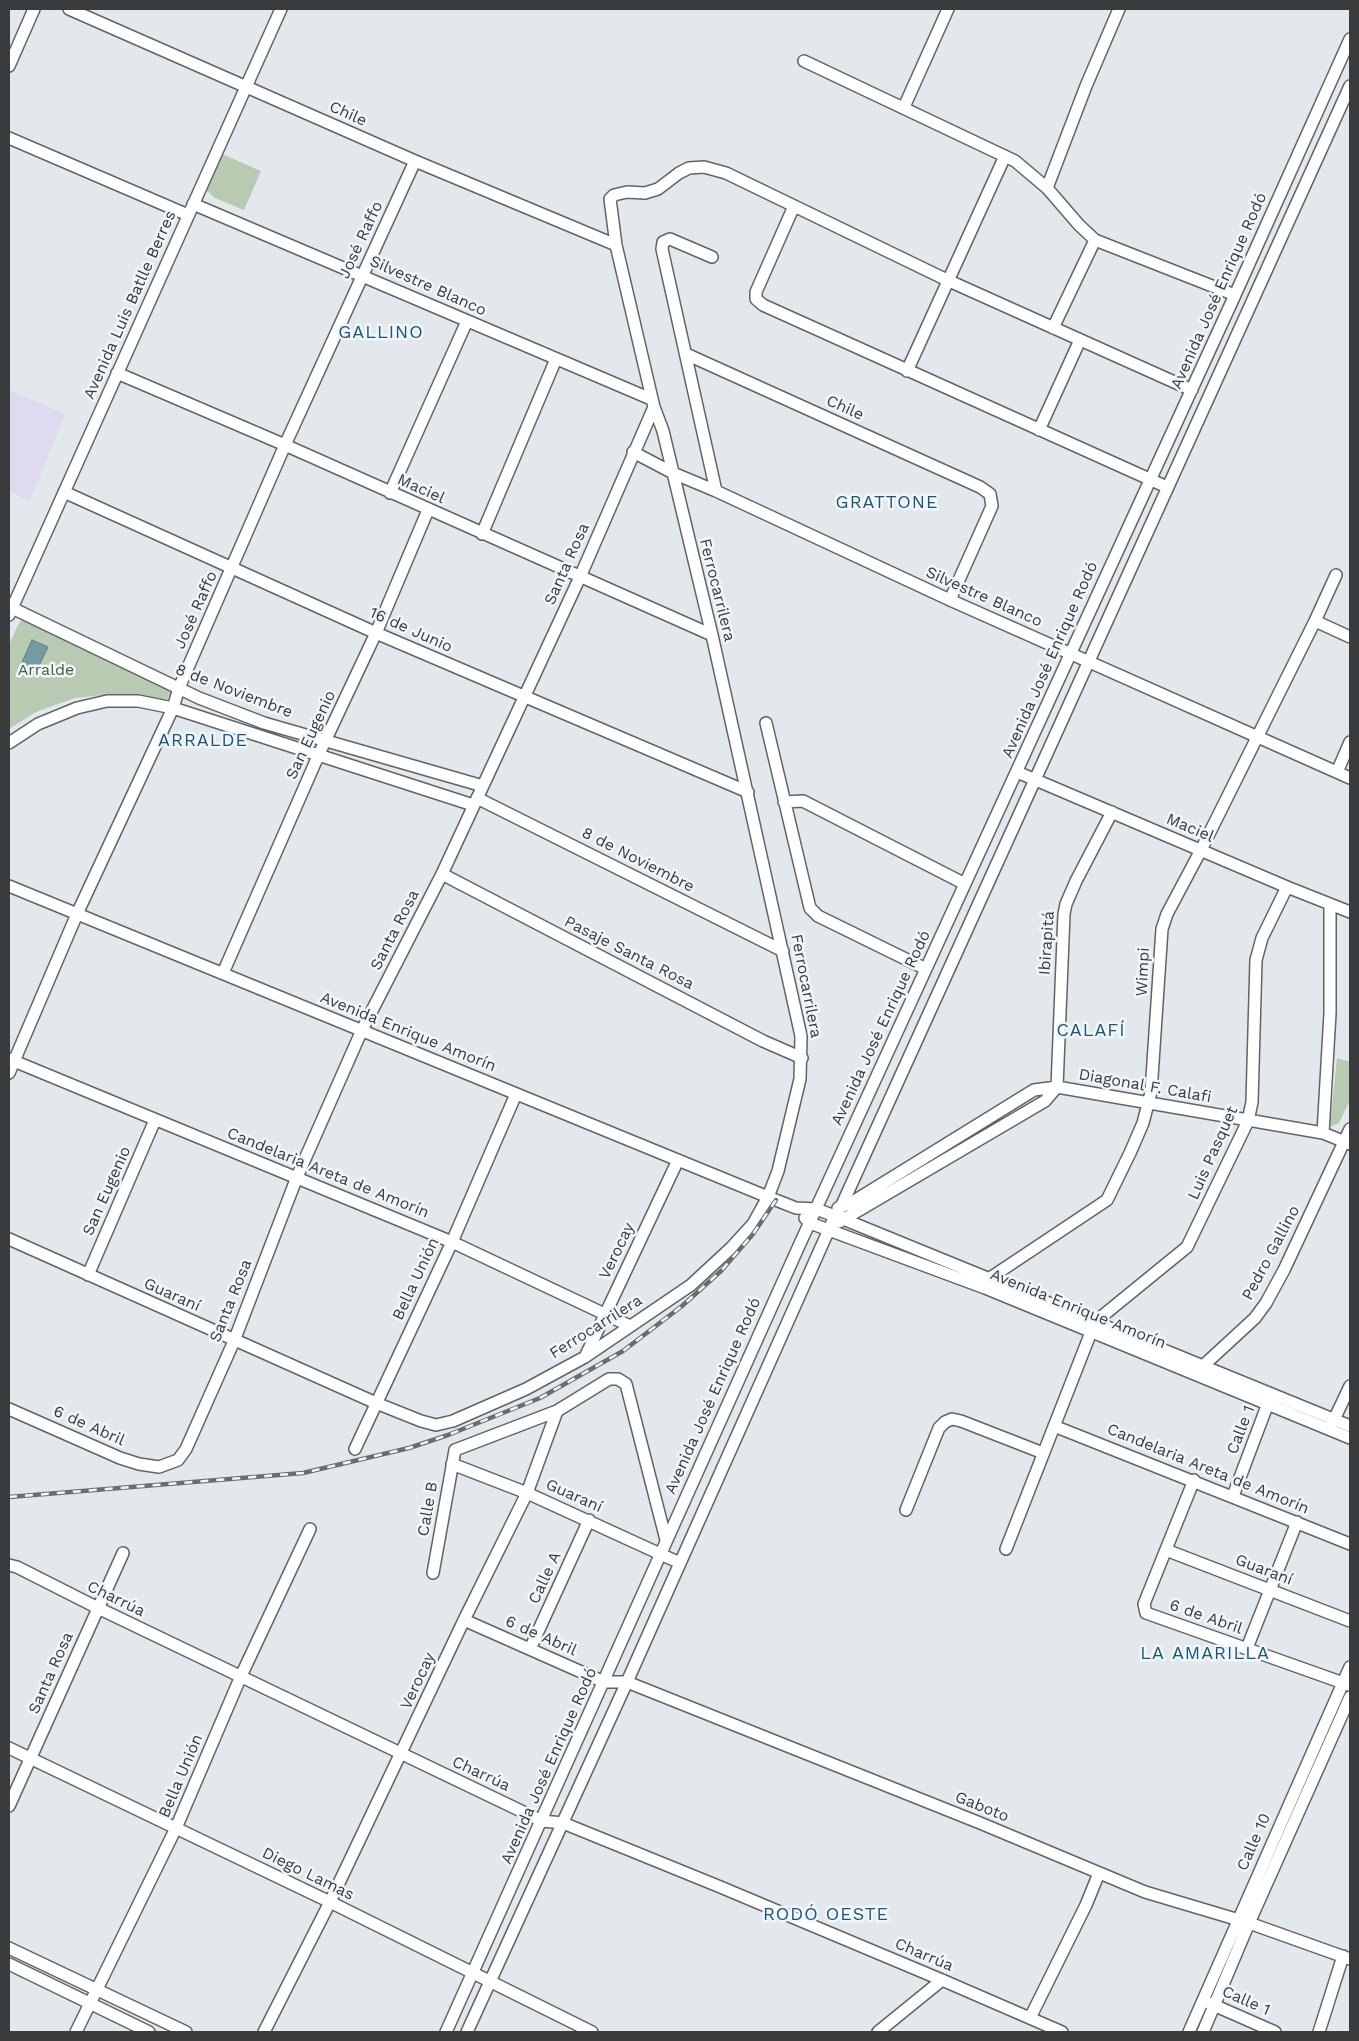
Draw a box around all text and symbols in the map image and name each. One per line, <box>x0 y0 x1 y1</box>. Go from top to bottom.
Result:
street label: Chile <box>326 97 370 131</box>
street label: Avenida José Enrique Rodó <box>1167 190 1271 392</box>
street label: José Raffo <box>335 198 387 282</box>
street label: Avenida Luis Batlle Berres <box>80 208 180 402</box>
street label: Silvestre Blanco <box>367 252 489 320</box>
district label: GALLINO <box>337 322 425 344</box>
street label: Chile <box>823 391 867 425</box>
street label: Maciel <box>394 470 448 508</box>
district label: GRATTONE <box>835 492 939 514</box>
street label: Santa Rosa <box>540 520 594 608</box>
street label: Ferrocarrilera <box>695 537 739 643</box>
street label: Avenida José Enrique Rodó <box>998 559 1102 761</box>
street label: Silvestre Blanco <box>923 563 1045 631</box>
street label: José Raffo <box>170 568 222 652</box>
street label: 16 de Junio <box>367 603 455 657</box>
park label: Arralde <box>18 660 74 680</box>
street label: 8 de Noviembre <box>173 660 295 722</box>
street label: San Eugenio <box>282 688 340 782</box>
district label: ARRALDE <box>157 730 249 752</box>
street label: Maciel <box>1163 809 1217 847</box>
street label: 8 de Noviembre <box>578 823 698 897</box>
street label: Santa Rosa <box>367 887 423 973</box>
street label: Ibirapitá <box>1035 910 1059 976</box>
street label: Pasaje Santa Rosa <box>561 912 697 994</box>
street label: Avenida José Enrique Rodó <box>827 927 935 1129</box>
street label: Ferrocarrilera <box>787 932 825 1040</box>
street label: Wimpi <box>1132 947 1154 997</box>
street label: Avenida Enrique Amorín <box>317 988 499 1076</box>
district label: CALAFÍ <box>1056 1020 1126 1042</box>
street label: Diagonal F. Calafi <box>1077 1065 1213 1107</box>
street label: Luis Pasquet <box>1184 1103 1242 1203</box>
street label: Candelaria Areta de Amorín <box>224 1124 432 1222</box>
street label: San Eugenio <box>79 1143 135 1239</box>
street label: Pedro Gallino <box>1238 1202 1304 1304</box>
street label: Verocay <box>595 1220 639 1282</box>
street label: Bella Unión <box>389 1235 443 1323</box>
street label: Santa Rosa <box>206 1257 256 1345</box>
street label: Avenida Enrique Amorín <box>987 1265 1169 1353</box>
street label: Guaraní <box>141 1274 203 1316</box>
street label: Ferrocarrilera <box>546 1291 646 1363</box>
street label: Avenida José Enrique Rodó <box>661 1295 765 1497</box>
street label: 6 de Abril <box>50 1402 128 1450</box>
street label: Calle 1 <box>1223 1403 1259 1457</box>
street label: Candelaria Areta de Amorín <box>1104 1420 1312 1518</box>
street label: Guaraní <box>543 1475 605 1517</box>
street label: Calle B <box>414 1480 442 1538</box>
street label: Calle A <box>525 1549 565 1607</box>
street label: Guaraní <box>1233 1550 1295 1590</box>
street label: Charrúa <box>84 1577 148 1621</box>
street label: 6 de Abril <box>1167 1596 1245 1638</box>
street label: 6 de Abril <box>502 1612 580 1660</box>
street label: Santa Rosa <box>24 1629 78 1717</box>
district label: LA AMARILLA <box>1139 1643 1271 1665</box>
street label: Verocay <box>397 1650 439 1712</box>
street label: Avenida José Enrique Rodó <box>497 1665 601 1867</box>
street label: Bella Unión <box>155 1731 207 1821</box>
street label: Charrúa <box>449 1752 513 1796</box>
street label: Gaboto <box>952 1788 1012 1826</box>
street label: Calle 10 <box>1233 1810 1275 1874</box>
street label: Diego Lamas <box>259 1843 357 1905</box>
district label: RODÓ OESTE <box>762 1904 890 1926</box>
street label: Charrúa <box>892 1934 956 1976</box>
street label: Calle 1 <box>1219 1982 1273 2020</box>

